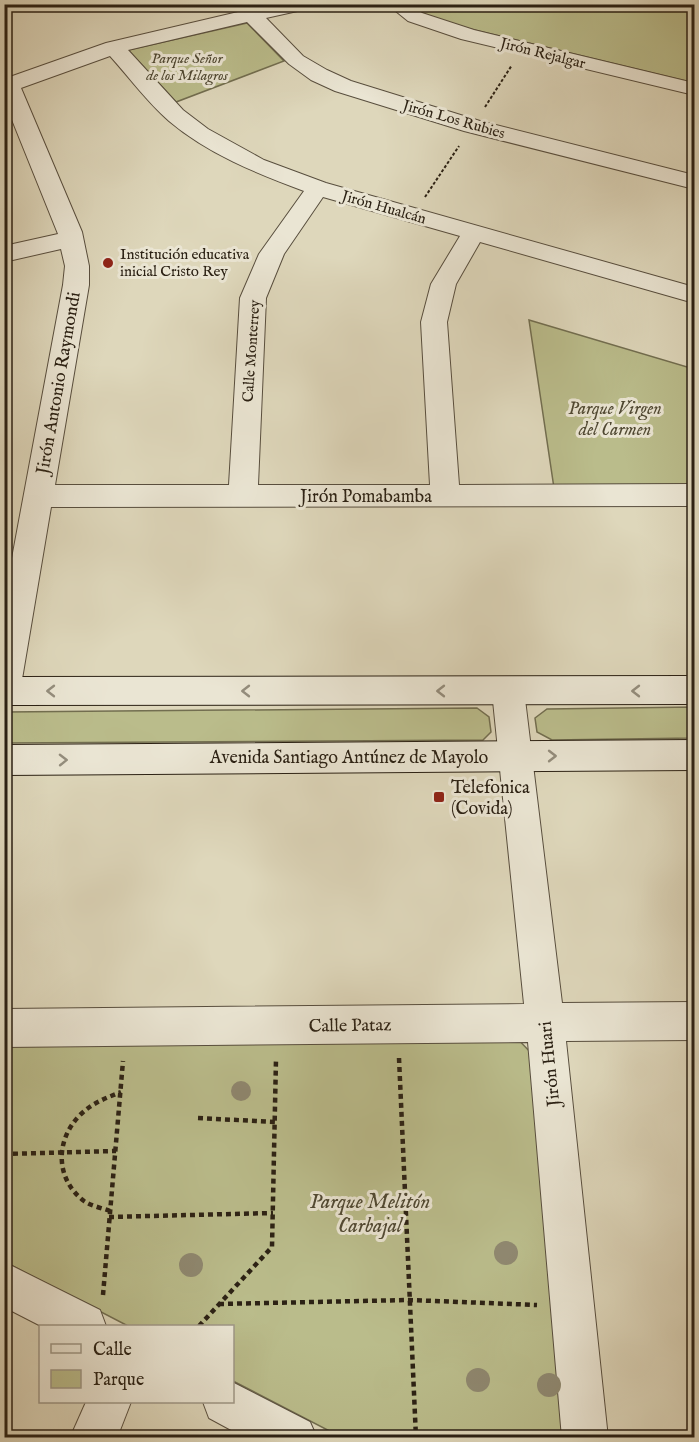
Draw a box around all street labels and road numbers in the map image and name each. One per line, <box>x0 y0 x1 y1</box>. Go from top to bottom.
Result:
street label: Jirón Rejalgar <box>496 33 588 73</box>
street label: Jirón Los Rubies <box>399 95 507 143</box>
street label: Jirón Hualcán <box>338 186 428 229</box>
street label: Jirón Antonio Raymondi <box>32 290 87 478</box>
street label: Calle Monterrey <box>238 299 265 403</box>
street label: Jirón Pomabamba <box>298 486 432 509</box>
street label: Avenida Santiago Antúnez de Mayolo <box>209 747 489 770</box>
street label: Calle Pataz <box>308 1014 392 1039</box>
street label: Jirón Huari <box>535 1020 567 1110</box>

